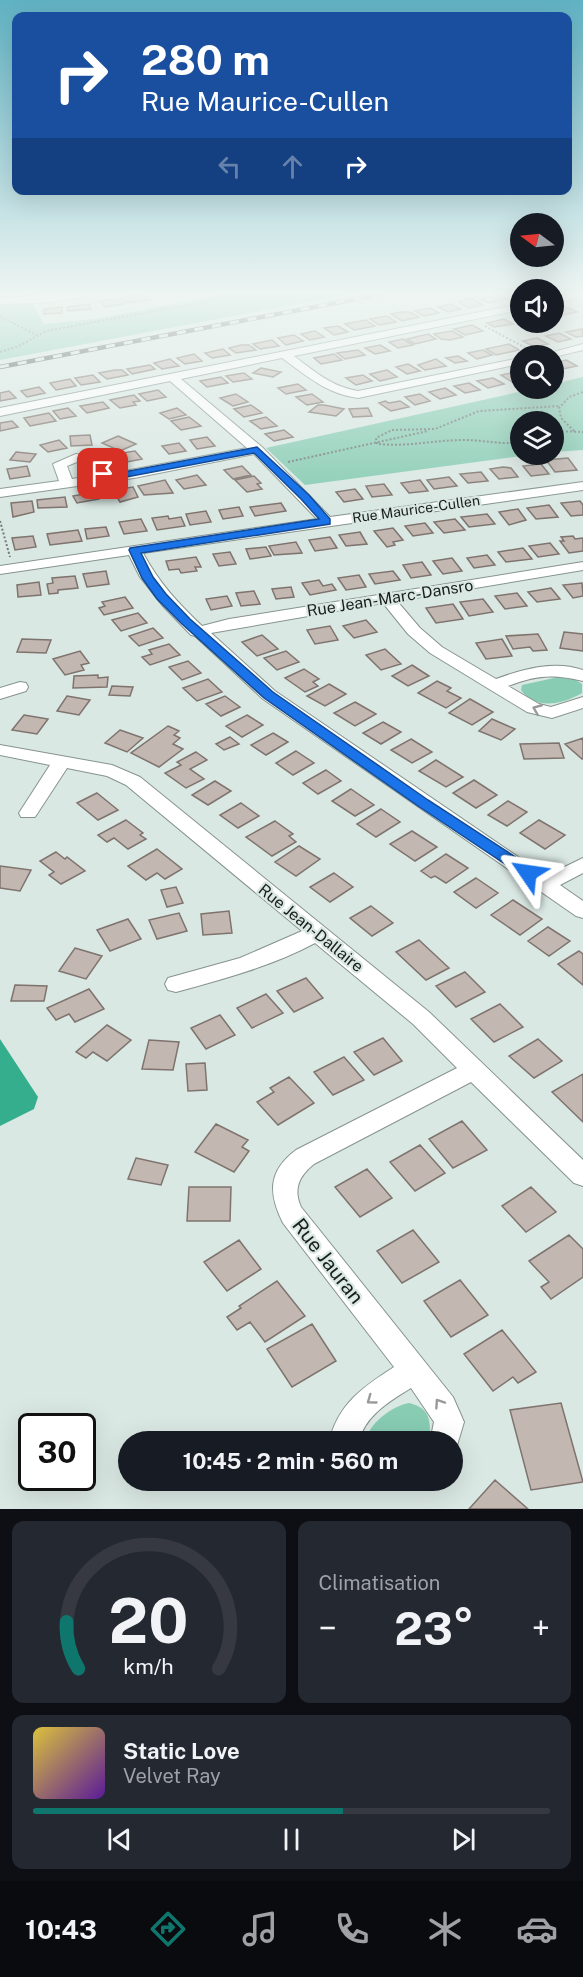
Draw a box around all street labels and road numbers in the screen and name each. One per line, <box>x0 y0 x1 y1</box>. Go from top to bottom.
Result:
street label: Rue Maurice-Cullen <box>351 492 481 526</box>
street label: Rue Jean-Marc-Dansro <box>305 575 475 621</box>
street label: Rue Jean-Dallaire <box>255 880 367 976</box>
street label: Rue Jauran <box>287 1214 369 1308</box>

